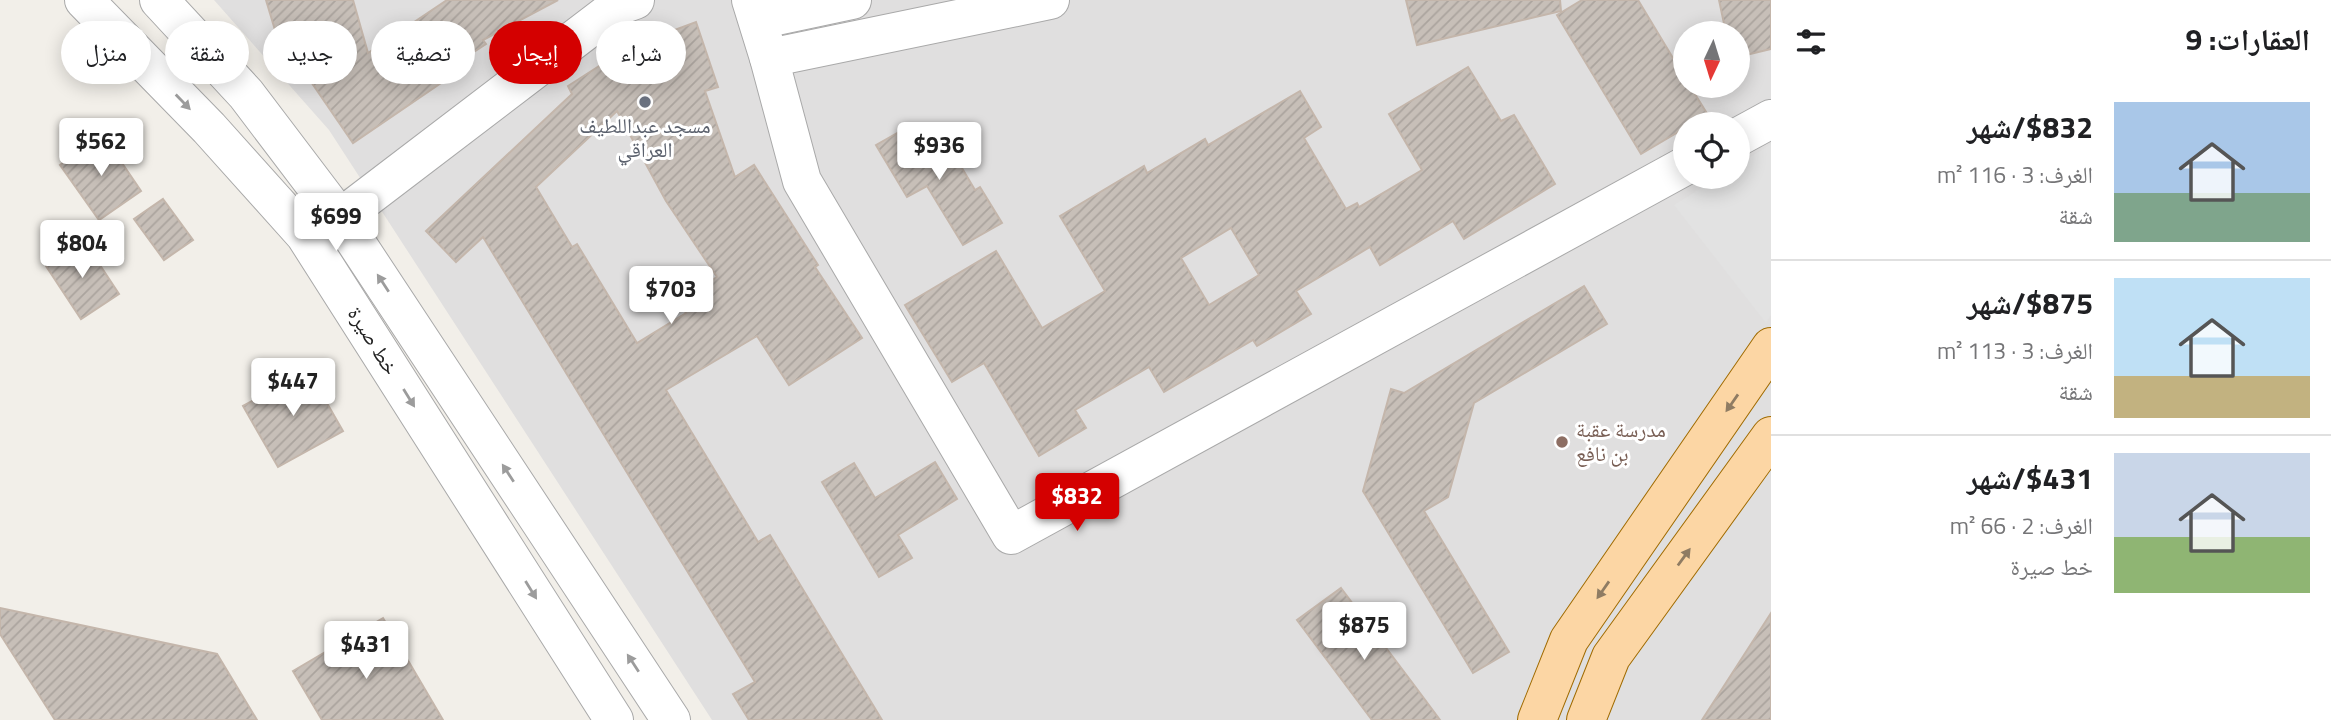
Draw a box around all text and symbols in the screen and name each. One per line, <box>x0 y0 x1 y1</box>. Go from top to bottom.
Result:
text: العقارات: 9 <box>2185 16 2310 62</box>
chip: منزل <box>61 21 151 84</box>
chip: شقة <box>165 21 249 84</box>
chip: جديد <box>263 21 357 84</box>
chip: تصفية <box>371 21 475 84</box>
chip: إيجار <box>489 21 582 84</box>
chip: شراء <box>596 21 686 84</box>
north arrow <box>1673 21 1750 98</box>
map controls <box>1673 21 1750 189</box>
icon: filters <box>1792 23 1830 61</box>
one-way arrow <box>175 93 192 110</box>
marker: مسجد عبداللطيف العراقي <box>637 94 653 110</box>
text: $832/شهر <box>1967 104 2093 150</box>
place label: مسجد عبداللطيف العراقي <box>579 109 711 166</box>
button: locate <box>1673 112 1750 189</box>
pin: $562 <box>60 118 142 178</box>
pin: $936 <box>898 122 980 182</box>
text: $562 <box>75 123 127 158</box>
text: $936 <box>913 127 965 162</box>
icon: home <box>2170 130 2254 214</box>
text: الغرف: 3 · 116 m² <box>1937 157 2093 192</box>
pin: $699 <box>295 194 377 253</box>
text: $699 <box>310 198 362 233</box>
text: شقة <box>2059 198 2093 233</box>
pin: $804 <box>41 220 123 280</box>
text: $804 <box>56 225 108 260</box>
pin: $703 <box>630 266 712 326</box>
text: $703 <box>645 271 697 306</box>
one-way arrow <box>377 274 390 293</box>
text: $875/شهر <box>1967 280 2093 326</box>
street label: خط صيرة <box>340 300 407 381</box>
icon: home <box>2170 306 2254 390</box>
text: الغرف: 3 · 113 m² <box>1937 333 2093 368</box>
pin: $447 <box>252 358 334 418</box>
text: $447 <box>267 363 319 398</box>
text: شقة <box>2059 374 2093 409</box>
one-way arrow <box>403 389 416 408</box>
one-way arrow <box>1725 394 1739 412</box>
place label: مدرسة عقبة بن نافع <box>1576 413 1666 469</box>
marker: مدرسة عقبة بن نافع <box>1554 434 1570 450</box>
text: $431/شهر <box>1967 455 2093 501</box>
one-way arrow <box>501 464 515 482</box>
pin: $832 <box>1036 474 1118 533</box>
text: $832 <box>1051 478 1103 513</box>
icon: home <box>2170 481 2254 565</box>
text: الغرف: 2 · 66 m² <box>1950 508 2093 543</box>
one-way arrow <box>1676 548 1690 566</box>
text: خط صيرة <box>2010 549 2093 584</box>
one-way arrow <box>525 581 538 600</box>
one-way arrow <box>1597 581 1610 600</box>
pin: $875 <box>1323 602 1405 662</box>
text: $875 <box>1338 607 1390 642</box>
pin: $431 <box>325 622 407 681</box>
text: $431 <box>340 626 392 661</box>
one-way arrow <box>627 653 640 673</box>

